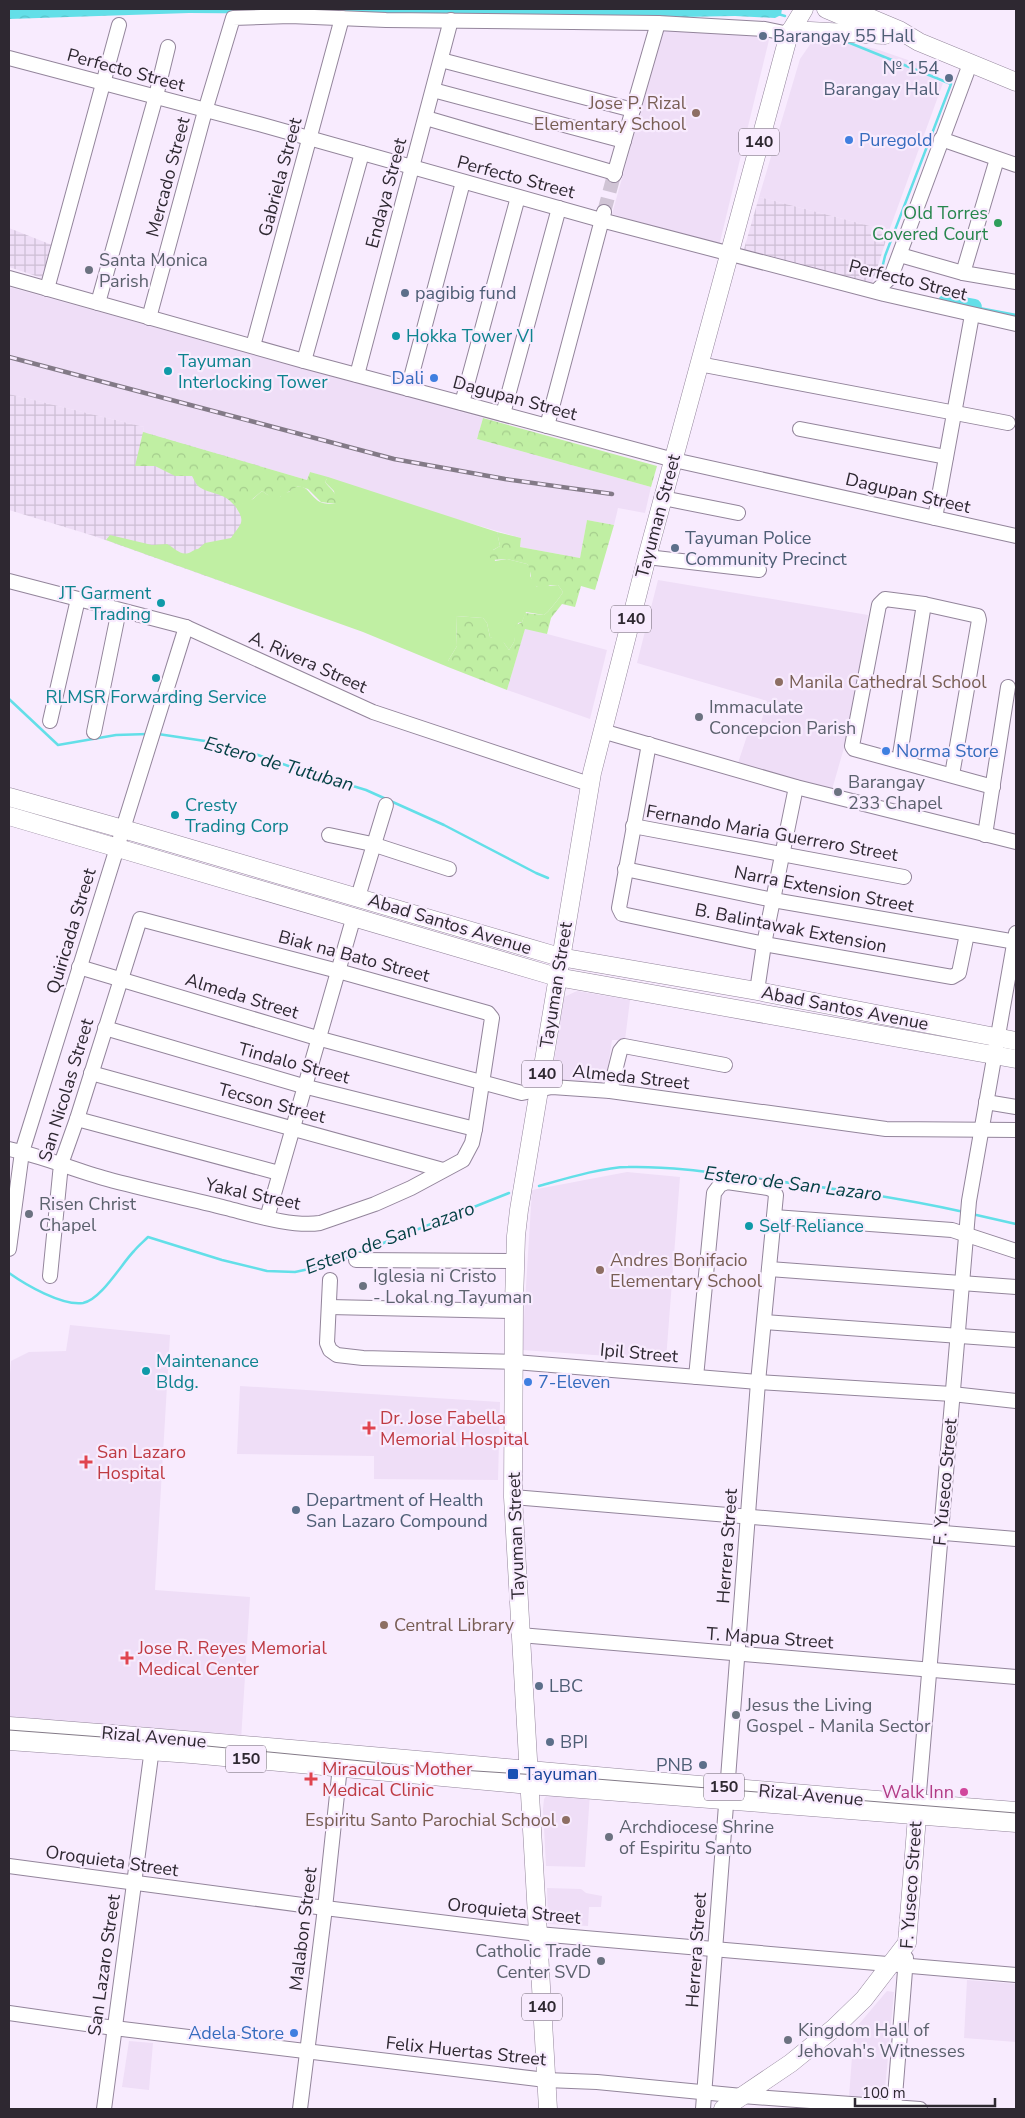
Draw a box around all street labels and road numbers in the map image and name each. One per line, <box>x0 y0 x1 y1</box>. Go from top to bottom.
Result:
street label: Perfecto Street <box>64 43 188 97</box>
street label: Mercado Street <box>140 114 196 240</box>
street label: Gabriela Street <box>253 114 308 239</box>
road number: 140 <box>739 128 779 156</box>
street label: Endaya Street <box>360 135 412 251</box>
street label: Perfecto Street <box>454 150 578 204</box>
street label: Perfecto Street <box>846 254 970 306</box>
street label: Dagupan Street <box>450 370 580 426</box>
street label: Tayuman Street <box>630 451 686 581</box>
street label: Dagupan Street <box>843 467 974 519</box>
road number: 140 <box>611 606 651 632</box>
street label: A. Rivera Street <box>245 625 371 699</box>
street label: Fernando Maria Guerrero Street <box>644 799 901 867</box>
street label: Narra Extension Street <box>732 860 917 918</box>
street label: Quiricada Street <box>40 865 102 997</box>
street label: Abad Santos Avenue <box>365 888 535 960</box>
street label: B. Balintawak Extension <box>693 898 889 958</box>
street label: Tayuman Street <box>534 920 578 1050</box>
street label: Biak na Bato Street <box>276 924 433 988</box>
street label: Almeda Street <box>182 967 302 1025</box>
street label: Abad Santos Avenue <box>759 980 931 1036</box>
street label: San Nicolas Street <box>33 1015 99 1164</box>
street label: Tindalo Street <box>236 1037 353 1090</box>
street label: Almeda Street <box>571 1059 691 1095</box>
road number: 140 <box>522 1060 562 1088</box>
street label: Tecson Street <box>216 1077 329 1129</box>
street label: Yakal Street <box>202 1172 303 1216</box>
street label: Ipil Street <box>599 1338 680 1368</box>
street label: F. Yuseco Street <box>927 1417 963 1547</box>
street label: Tayuman Street <box>502 1471 530 1600</box>
street label: Herrera Street <box>711 1487 743 1604</box>
street label: T. Mapua Street <box>706 1622 835 1654</box>
street label: Rizal Avenue <box>101 1720 207 1754</box>
road number: 150 <box>226 1746 266 1772</box>
road number: 150 <box>704 1774 744 1800</box>
street label: Rizal Avenue <box>758 1778 864 1812</box>
street label: F. Yuseco Street <box>895 1820 927 1950</box>
street label: Oroquieta Street <box>44 1840 181 1882</box>
street label: Malabon Street <box>284 1865 323 1992</box>
street label: Herrera Street <box>680 1891 712 2008</box>
street label: San Lazaro Street <box>82 1892 126 2037</box>
street label: Oroquieta Street <box>446 1892 583 1930</box>
road number: 140 <box>522 1994 562 2020</box>
street label: Felix Huertas Street <box>385 2031 548 2071</box>

